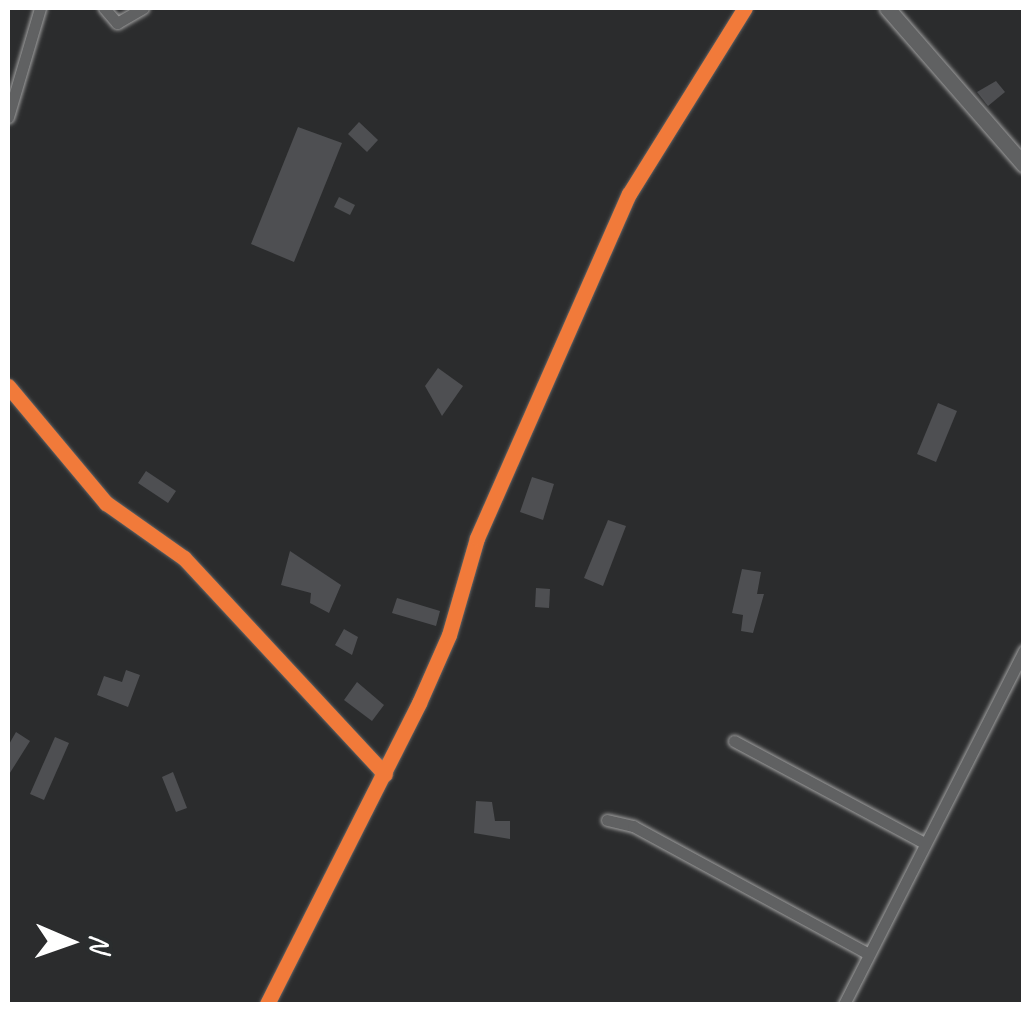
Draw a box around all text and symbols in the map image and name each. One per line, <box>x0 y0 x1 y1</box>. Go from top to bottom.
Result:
north arrow <box>20 892 120 992</box>
text: N <box>83 934 118 952</box>

